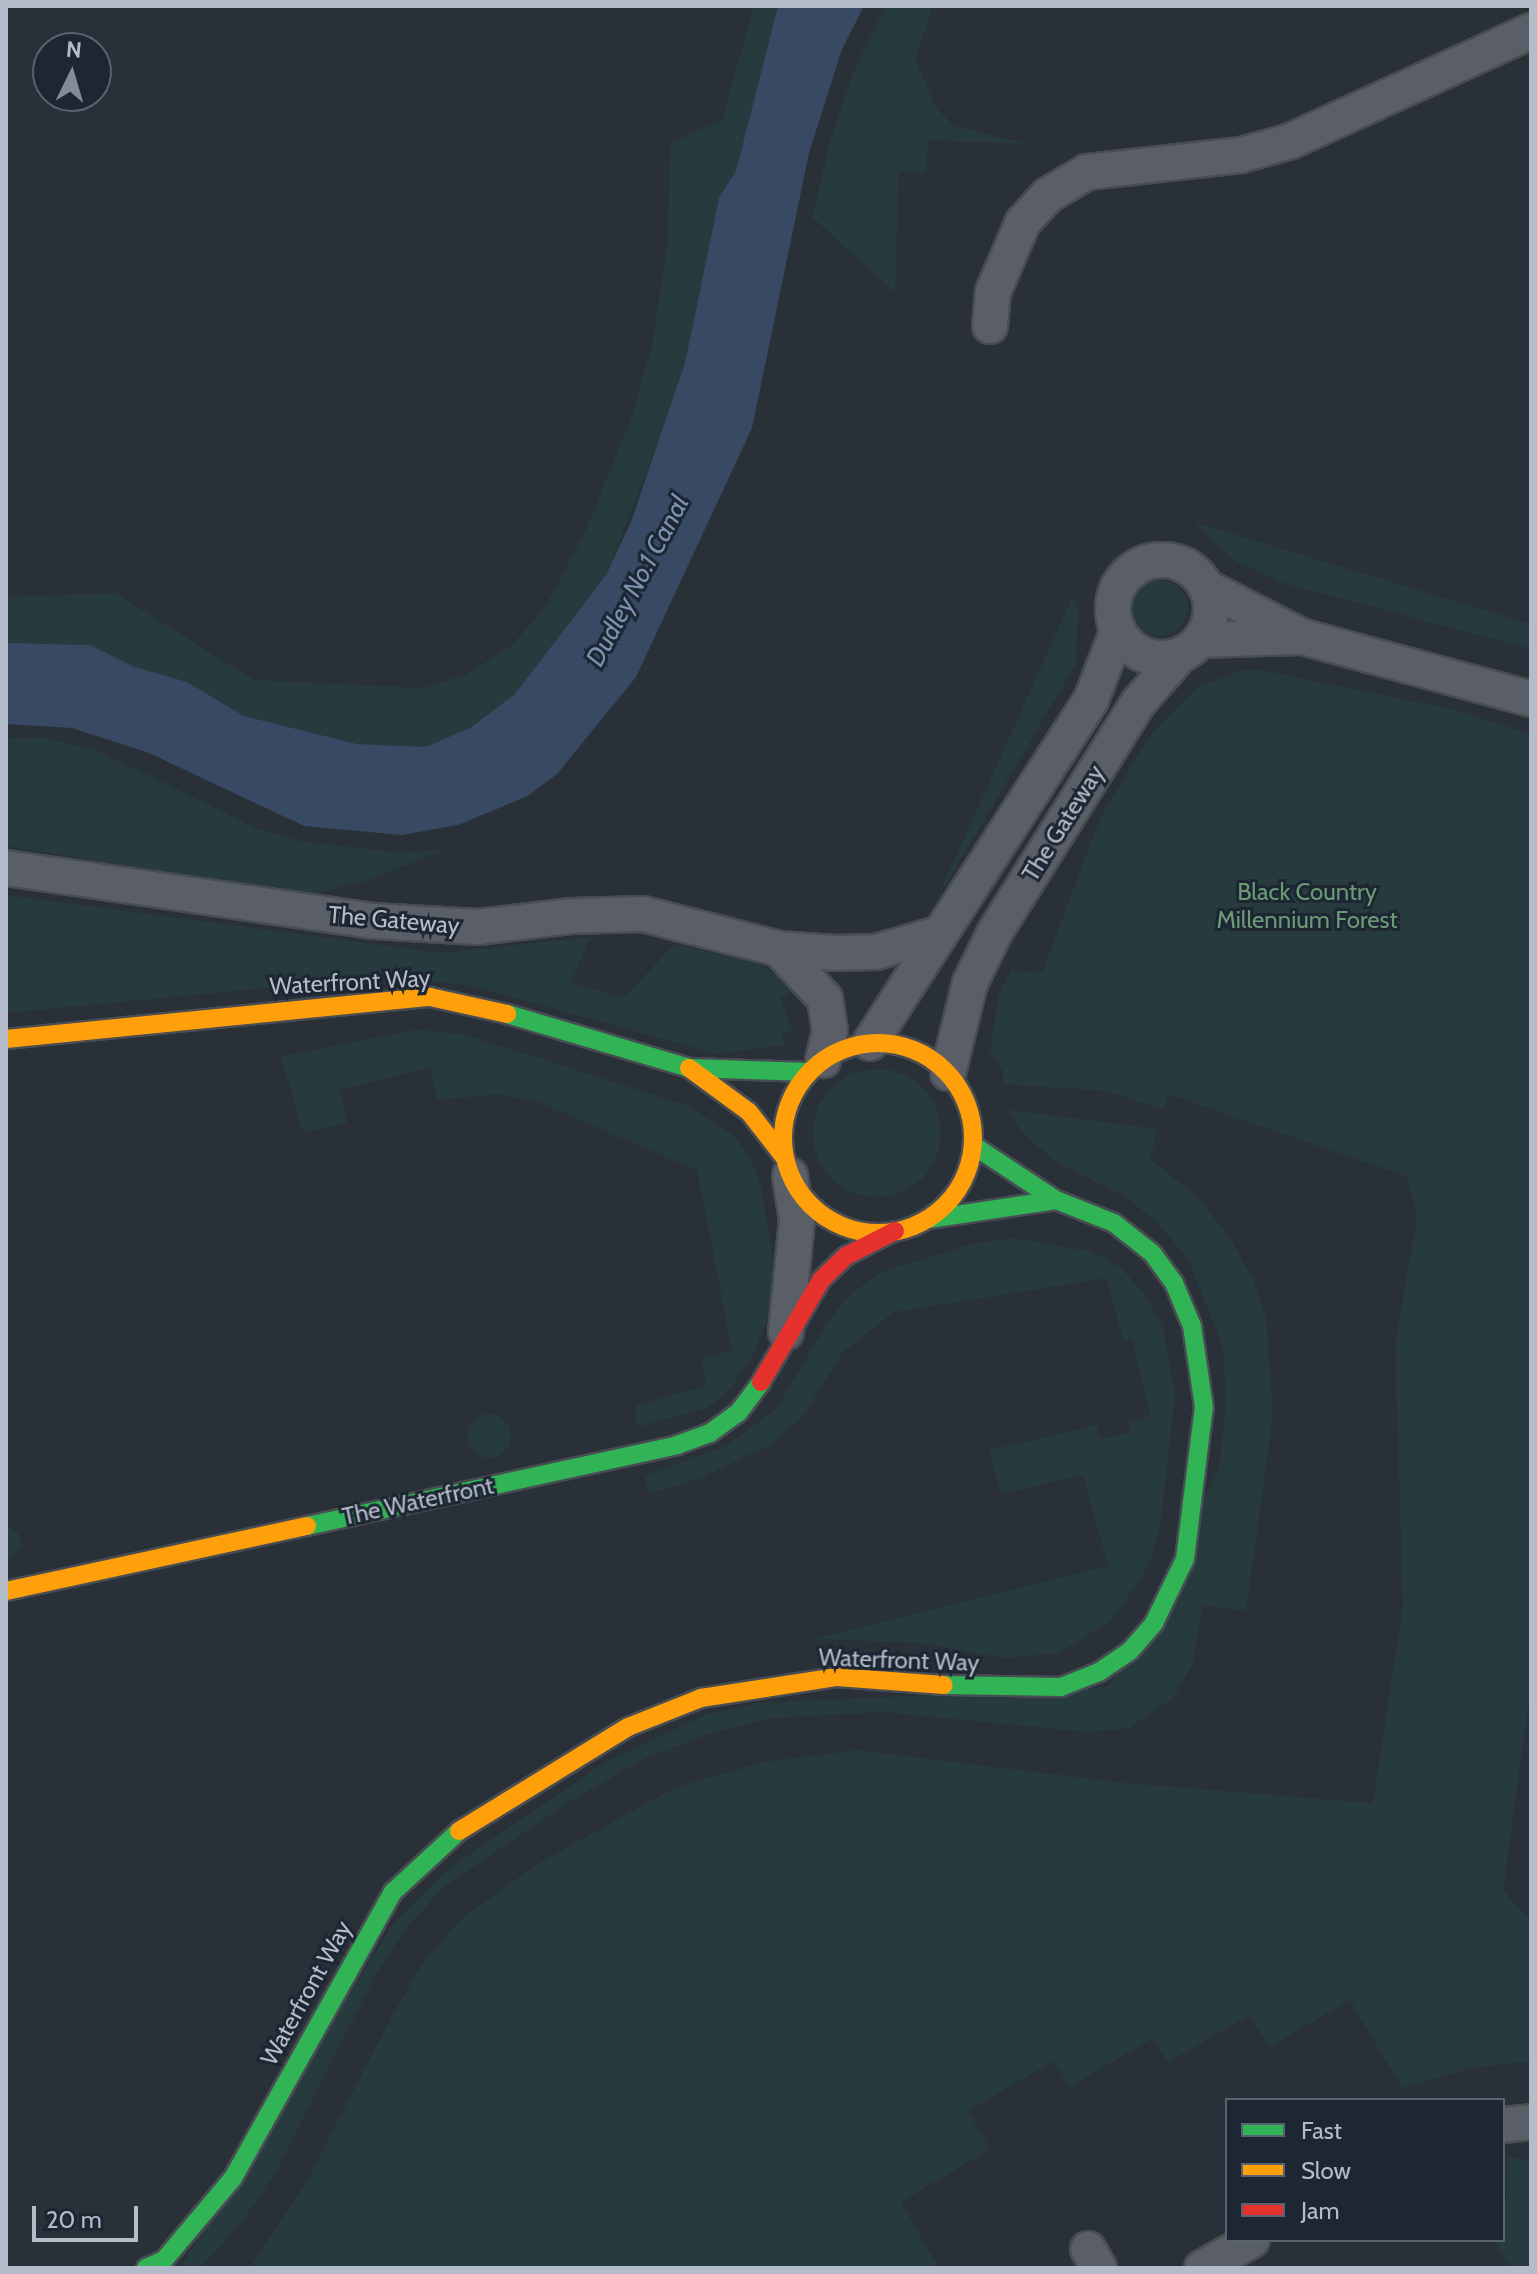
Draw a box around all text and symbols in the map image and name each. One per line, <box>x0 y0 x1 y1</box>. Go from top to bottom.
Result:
north arrow <box>32 32 112 112</box>
text: N <box>65 35 83 64</box>
water label: Dudley No.1 Canal <box>580 490 696 672</box>
street label: The Gateway <box>1016 760 1110 886</box>
park label: Black Country Millennium Forest <box>1216 878 1398 934</box>
street label: The Gateway <box>327 900 461 940</box>
street label: Waterfront Way <box>269 963 431 1001</box>
street label: The Waterfront <box>340 1471 496 1531</box>
street label: Waterfront Way <box>818 1643 980 1677</box>
street label: Waterfront Way <box>254 1916 358 2070</box>
legend <box>1225 2098 1505 2242</box>
text: Fast <box>1301 2116 1342 2145</box>
text: Slow <box>1301 2156 1351 2185</box>
scale bar <box>36 2190 142 2240</box>
text: Jam <box>1301 2196 1339 2225</box>
text: 20 m <box>46 2205 102 2234</box>

